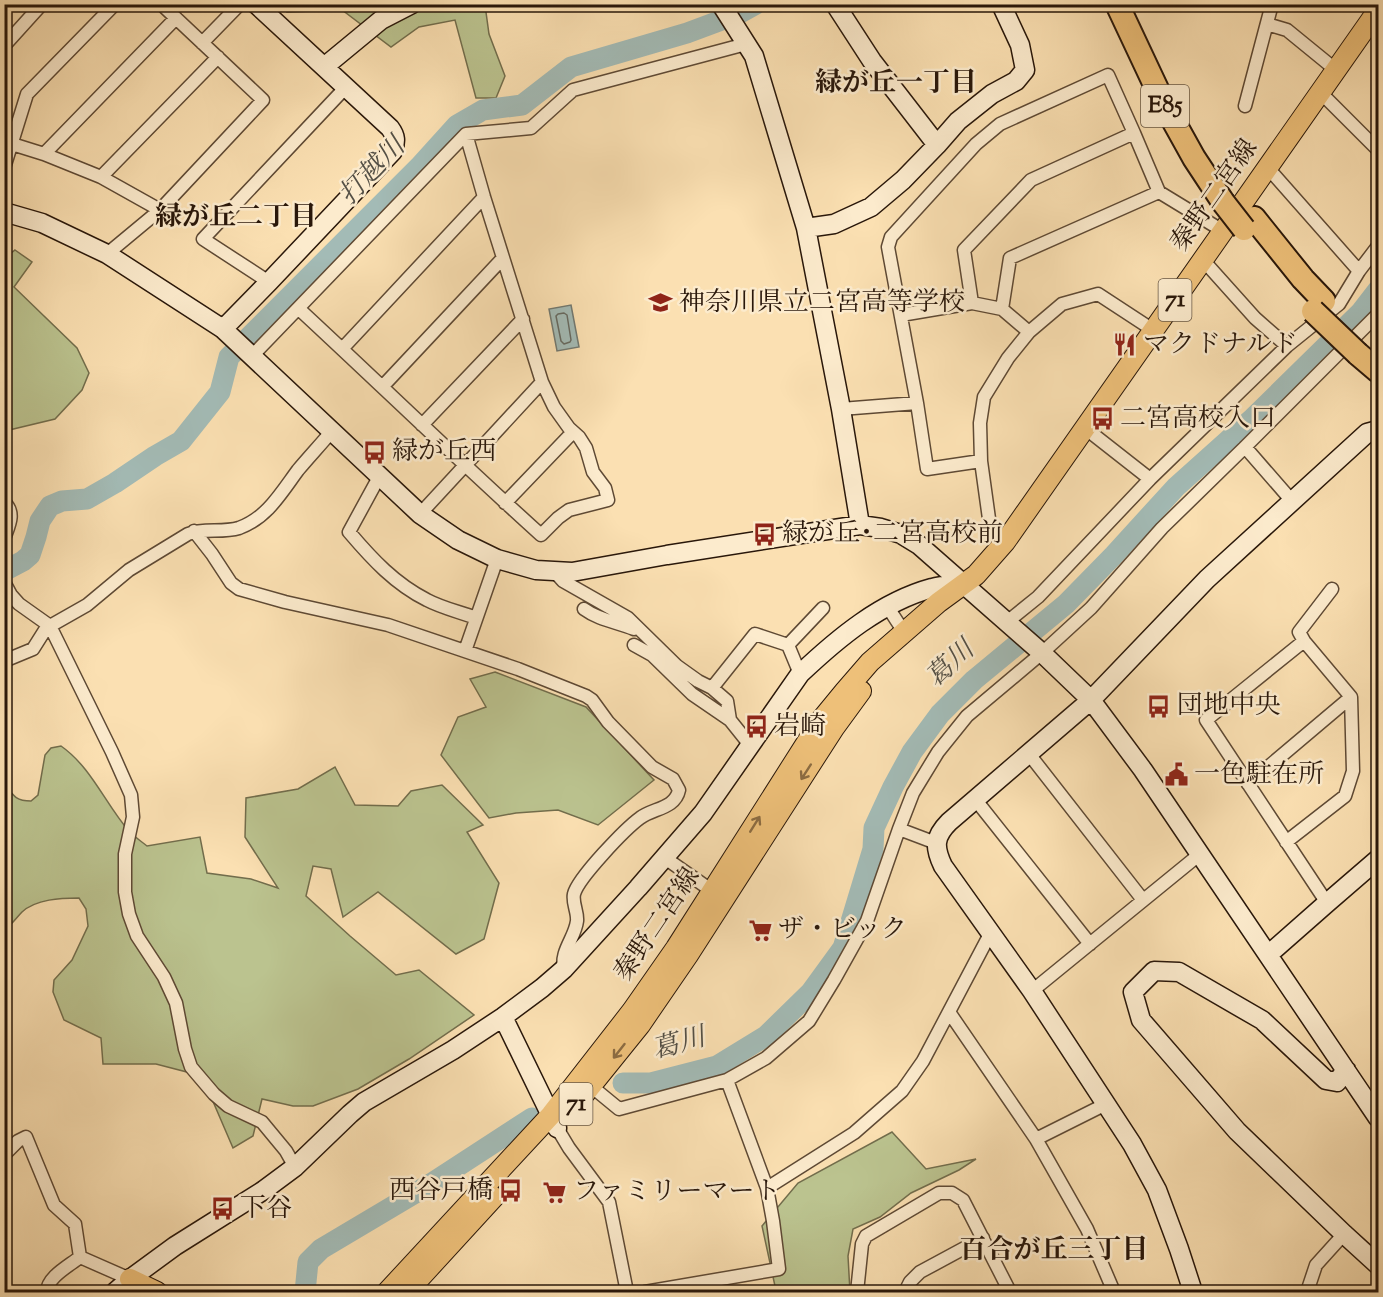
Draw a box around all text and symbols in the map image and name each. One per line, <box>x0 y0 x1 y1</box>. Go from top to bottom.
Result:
district label: 緑が丘一丁目 <box>815 65 977 104</box>
road number: E85 <box>1141 85 1189 127</box>
water label: 打越川 <box>331 127 417 215</box>
street label: 秦野二宮線 <box>1163 132 1267 260</box>
district label: 緑が丘二丁目 <box>155 199 317 238</box>
road number: 71 <box>1158 279 1192 321</box>
place label: 神奈川県立二宮高等学校 <box>679 285 965 322</box>
school or university icon: 神奈川県立二宮高等学校 <box>648 290 674 316</box>
place label: マクドナルド <box>1143 327 1298 364</box>
restaurant icon: マクドナルド <box>1112 332 1138 358</box>
place label: 二宮高校入口 <box>1120 401 1276 438</box>
bus stop icon: 二宮高校入口 <box>1089 406 1115 432</box>
place label: 緑が丘西 <box>392 434 496 471</box>
bus stop icon: 緑が丘西 <box>361 439 387 465</box>
place label: 緑が丘･二宮高校前 <box>782 516 1003 553</box>
bus stop icon: 緑が丘･二宮高校前 <box>751 521 777 547</box>
water label: 葛川 <box>918 630 986 698</box>
place label: 団地中央 <box>1177 688 1281 725</box>
bus stop icon: 団地中央 <box>1146 693 1172 719</box>
place label: 岩崎 <box>774 709 826 746</box>
bus stop icon: 岩崎 <box>743 714 769 740</box>
place label: 一色駐在所 <box>1194 757 1324 794</box>
public building icon: 一色駐在所 <box>1163 762 1189 788</box>
one-way arrow <box>799 763 812 780</box>
one-way arrow <box>749 817 761 833</box>
street label: 秦野二宮線 <box>606 861 710 989</box>
place label: ザ・ビック <box>778 912 907 949</box>
supermarket icon: ザ・ビック <box>747 917 773 943</box>
water label: 葛川 <box>648 1018 713 1071</box>
one-way arrow <box>613 1043 626 1059</box>
road number: 71 <box>560 1083 592 1125</box>
place label: 西谷戸橋 <box>389 1173 493 1210</box>
place label: ファミリーマート <box>573 1174 780 1211</box>
bus stop icon: 西谷戸橋 <box>498 1178 524 1204</box>
supermarket icon: ファミリーマート <box>542 1179 568 1205</box>
place label: 下谷 <box>240 1191 292 1228</box>
bus stop icon: 下谷 <box>209 1196 235 1222</box>
district label: 百合が丘三丁目 <box>960 1232 1149 1271</box>

